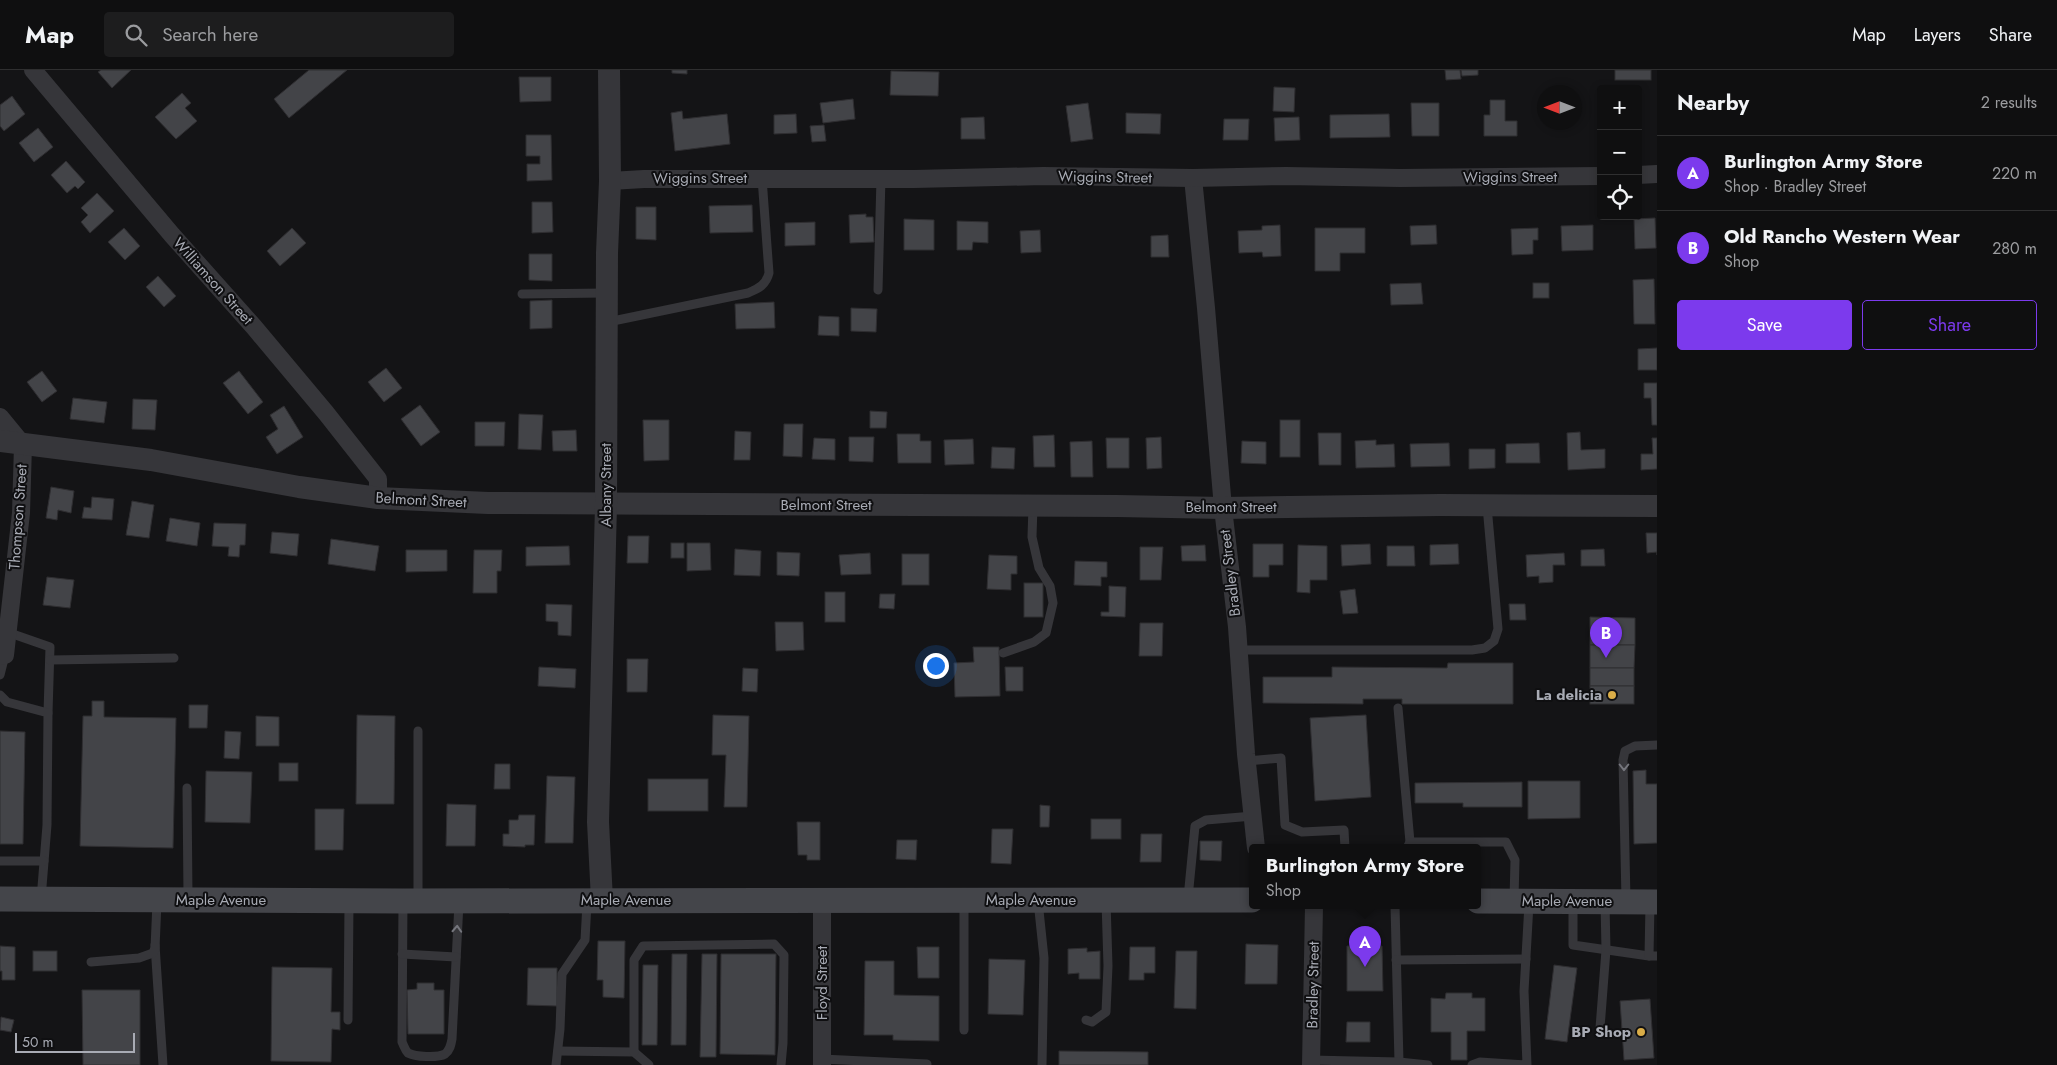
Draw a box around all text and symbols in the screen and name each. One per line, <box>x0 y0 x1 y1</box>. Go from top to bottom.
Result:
search box <box>104 12 454 57</box>
text: Map <box>25 17 74 52</box>
icon: search <box>122 21 150 49</box>
text: Search here <box>162 21 258 48</box>
text: Map <box>1852 22 1886 48</box>
text: Layers <box>1914 22 1961 48</box>
text: Share <box>1989 22 2032 48</box>
north arrow <box>1537 85 1582 130</box>
map controls <box>1597 85 1642 220</box>
button: + <box>1597 85 1642 130</box>
text: Nearby <box>1677 88 1749 118</box>
text: 2 results <box>1981 91 2037 114</box>
button: − <box>1597 130 1642 175</box>
text: Burlington Army Store <box>1724 148 1923 175</box>
text: A <box>1687 162 1699 185</box>
text: 220 m <box>1992 162 2037 185</box>
street label: Wiggins Street <box>1058 165 1153 189</box>
street label: Wiggins Street <box>1463 166 1557 188</box>
street label: Wiggins Street <box>653 167 747 189</box>
button: locate <box>1597 175 1642 220</box>
text: Shop · Bradley Street <box>1724 175 1866 198</box>
text: Old Rancho Western Wear <box>1724 223 1960 250</box>
street label: Williamson Street <box>168 232 259 330</box>
text: B <box>1688 237 1698 260</box>
text: 280 m <box>1992 237 2037 260</box>
text: Shop <box>1724 250 1759 273</box>
button: Save <box>1677 300 1852 350</box>
button: Share <box>1862 300 2037 350</box>
street label: Albany Street <box>595 443 617 527</box>
street label: Thompson Street <box>3 463 33 570</box>
street label: Belmont Street <box>375 487 468 513</box>
street label: Belmont Street <box>780 494 872 516</box>
street label: Belmont Street <box>1185 496 1277 518</box>
street label: Bradley Street <box>1214 528 1246 618</box>
pin: B <box>1590 617 1622 658</box>
your location <box>923 653 949 679</box>
place label: La delicia <box>1536 684 1602 706</box>
marker: La delicia <box>1606 689 1618 701</box>
one-way arrow <box>1618 763 1629 771</box>
popup <box>1249 844 1481 909</box>
text: Burlington Army Store <box>1266 852 1464 879</box>
text: Shop <box>1266 879 1301 902</box>
street label: Maple Avenue <box>176 889 266 911</box>
street label: Maple Avenue <box>581 889 671 911</box>
street label: Maple Avenue <box>986 889 1076 911</box>
street label: Maple Avenue <box>1522 890 1612 912</box>
one-way arrow <box>452 924 463 932</box>
pin: A <box>1349 926 1381 967</box>
street label: Bradley Street <box>1301 941 1325 1029</box>
street label: Floyd Street <box>811 945 833 1020</box>
place label: BP Shop <box>1571 1021 1631 1043</box>
marker: BP Shop <box>1635 1026 1647 1038</box>
scale bar <box>15 1030 135 1053</box>
text: 50 m <box>22 1032 53 1052</box>

